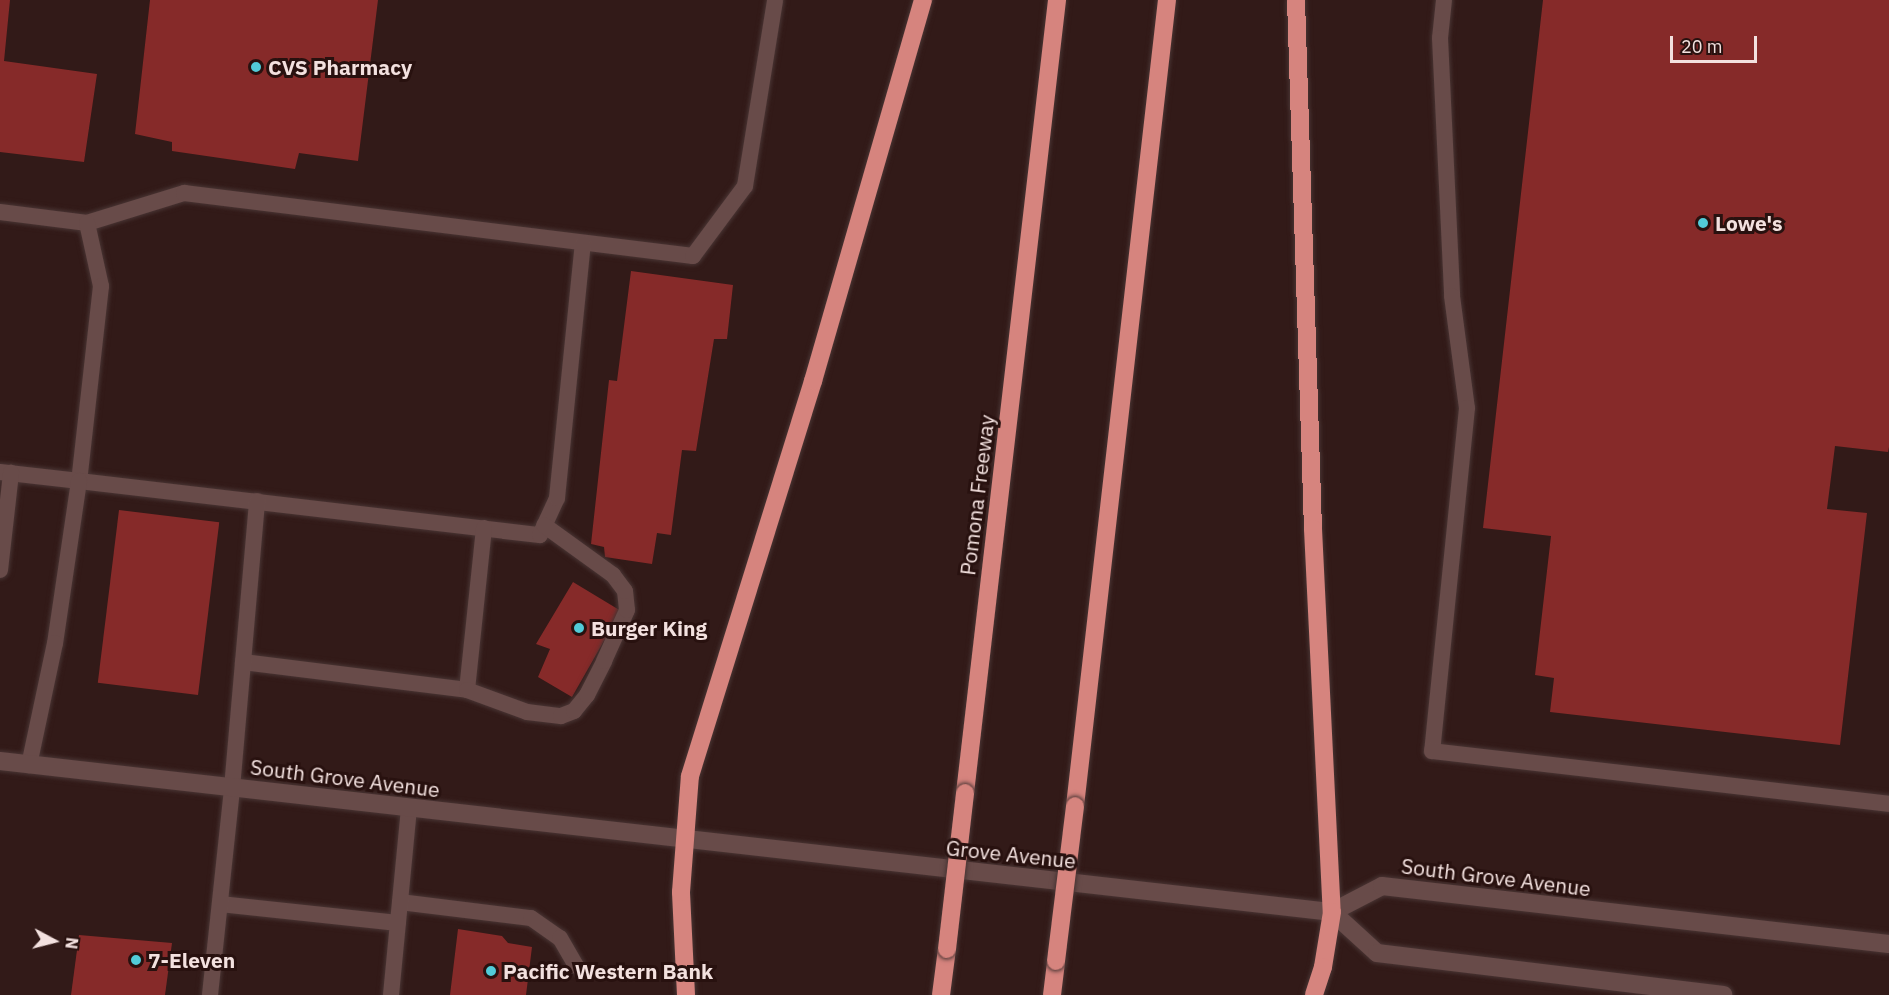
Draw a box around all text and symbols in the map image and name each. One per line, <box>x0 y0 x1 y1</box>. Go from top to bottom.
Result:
scale bar <box>1673 24 1760 62</box>
text: 20 m <box>1681 35 1723 58</box>
place label: CVS Pharmacy <box>268 54 412 80</box>
marker: CVS Pharmacy <box>249 60 263 74</box>
place label: Lowe's <box>1715 210 1783 236</box>
marker: Lowe's <box>1696 216 1710 230</box>
street label: Pomona Freeway <box>955 413 999 577</box>
place label: Burger King <box>591 615 707 641</box>
marker: Burger King <box>572 621 586 635</box>
street label: South Grove Avenue <box>249 754 441 802</box>
street label: Grove Avenue <box>945 835 1077 873</box>
street label: South Grove Avenue <box>1400 853 1592 901</box>
north arrow <box>24 911 84 971</box>
text: N <box>61 936 82 950</box>
place label: 7-Eleven <box>148 947 235 973</box>
marker: 7-Eleven <box>129 953 143 967</box>
place label: Pacific Western Bank <box>503 958 713 984</box>
marker: Pacific Western Bank <box>484 964 498 978</box>

